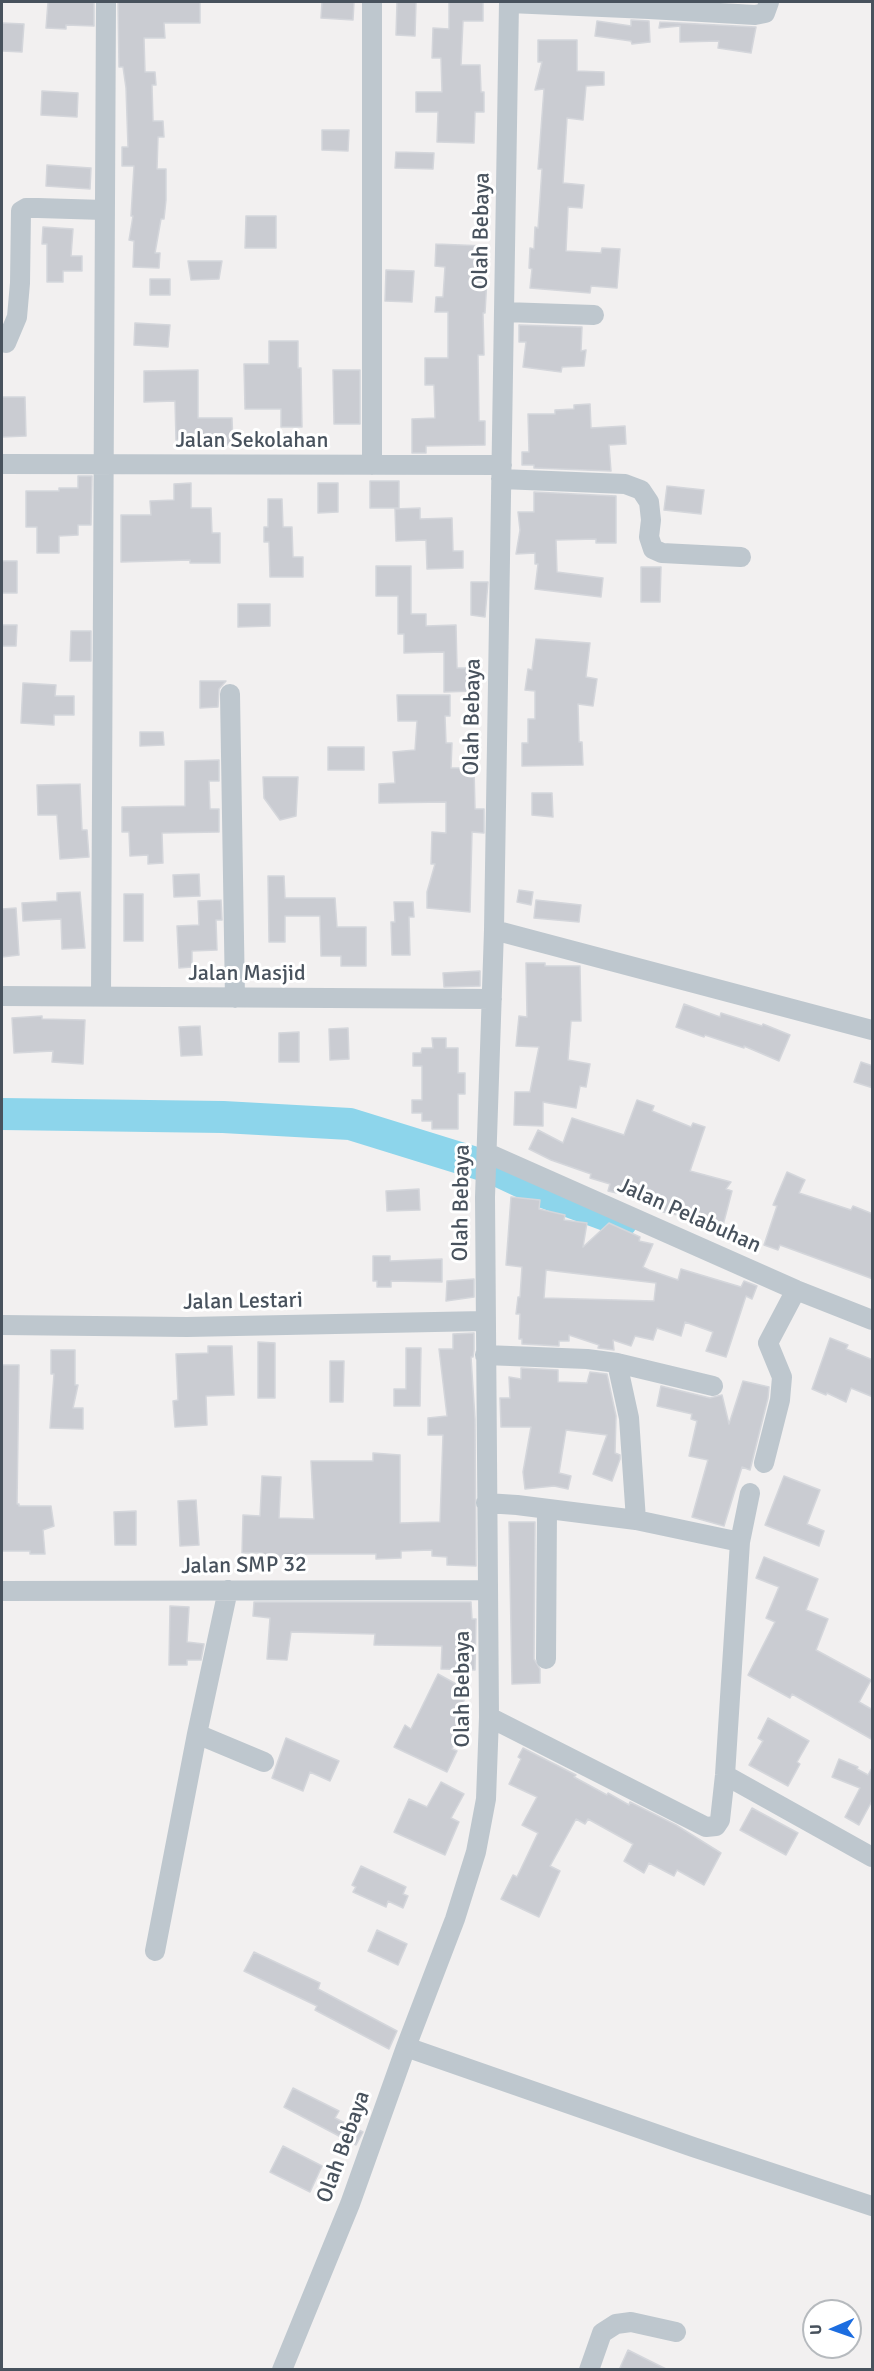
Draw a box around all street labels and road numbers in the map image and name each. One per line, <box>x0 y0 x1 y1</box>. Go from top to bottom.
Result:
street label: Olah Bebaya <box>468 172 496 290</box>
street label: Jalan Sekolahan <box>176 428 328 454</box>
street label: Olah Bebaya <box>459 658 487 776</box>
street label: Jalan Masjid <box>188 961 306 987</box>
street label: Olah Bebaya <box>448 1144 476 1262</box>
street label: Jalan Pelabuhan <box>613 1173 765 1259</box>
street label: Jalan Lestari <box>183 1288 303 1316</box>
street label: Jalan SMP 32 <box>181 1552 307 1580</box>
street label: Olah Bebaya <box>450 1631 476 1747</box>
street label: Olah Bebaya <box>312 2088 376 2206</box>

